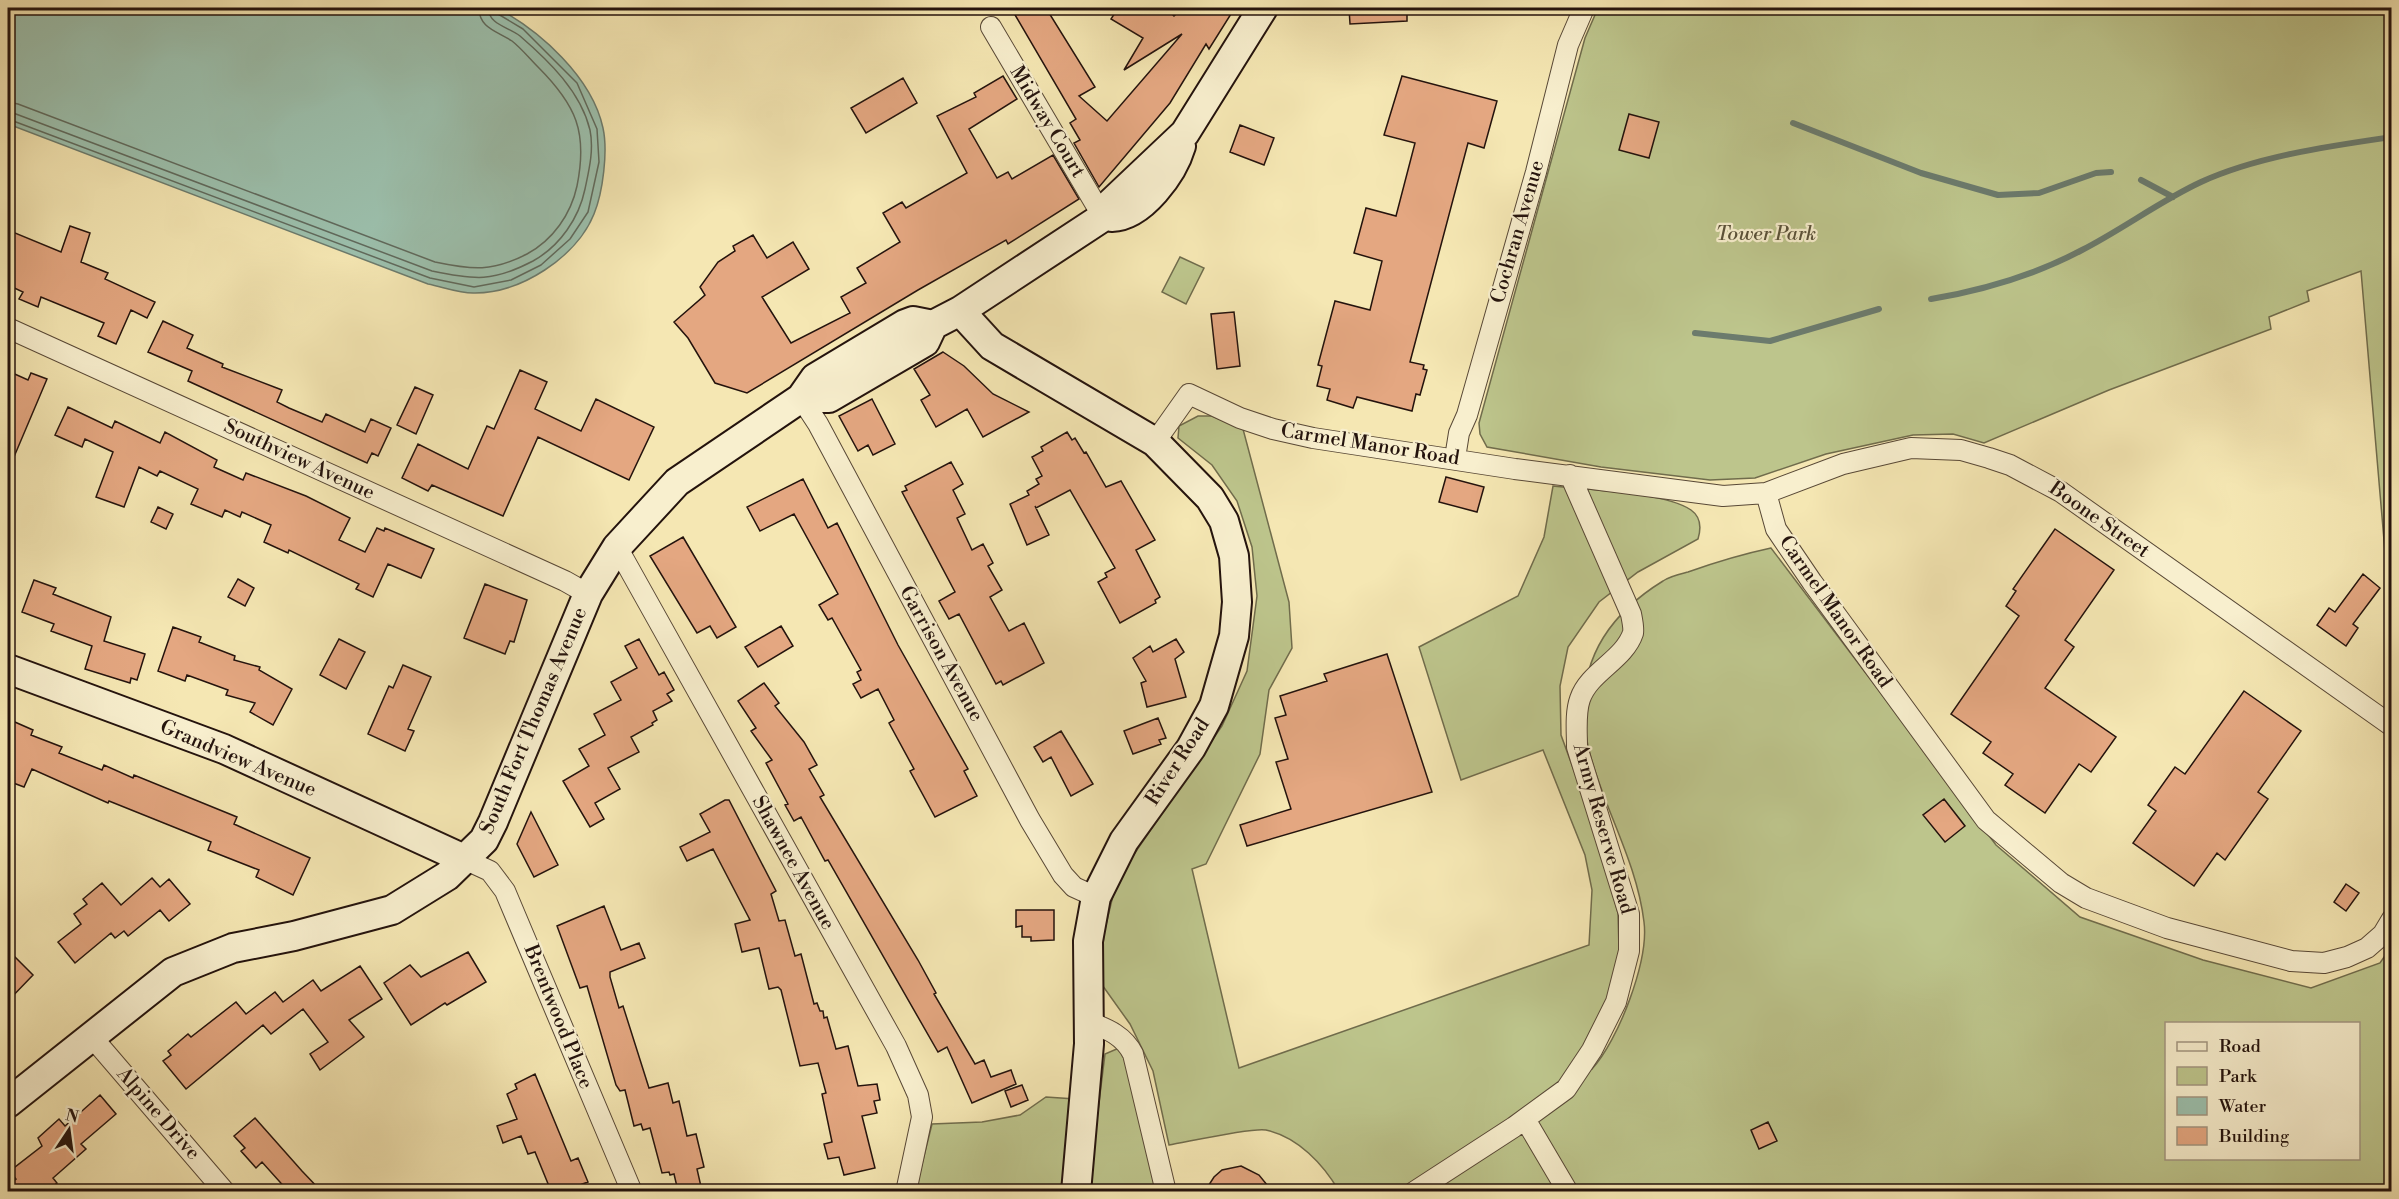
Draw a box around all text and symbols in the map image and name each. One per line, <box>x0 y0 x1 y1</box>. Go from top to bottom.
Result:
street label: Midway Court <box>1004 61 1090 183</box>
street label: Cochran Avenue <box>1486 158 1550 306</box>
park label: Tower Park <box>1716 222 1816 247</box>
street label: Southview Avenue <box>220 414 378 506</box>
street label: Carmel Manor Road <box>1279 419 1462 472</box>
street label: Boone Street <box>2043 476 2154 564</box>
street label: Carmel Manor Road <box>1773 531 1897 694</box>
street label: Garrison Avenue <box>893 582 989 726</box>
street label: South Fort Thomas Avenue <box>475 604 593 838</box>
street label: River Road <box>1140 713 1216 810</box>
street label: Grandview Avenue <box>156 715 320 803</box>
street label: Army Reserve Road <box>1566 740 1639 918</box>
street label: Shawnee Avenue <box>746 792 840 934</box>
street label: Brentwood Place <box>517 940 598 1093</box>
legend <box>2165 1022 2360 1160</box>
text: Road <box>2219 1035 2262 1058</box>
street label: Alpine Drive <box>110 1062 205 1166</box>
text: Park <box>2219 1065 2258 1088</box>
text: Water <box>2218 1095 2267 1118</box>
north arrow <box>39 1100 99 1160</box>
text: N <box>64 1105 81 1128</box>
text: Building <box>2218 1125 2290 1148</box>

